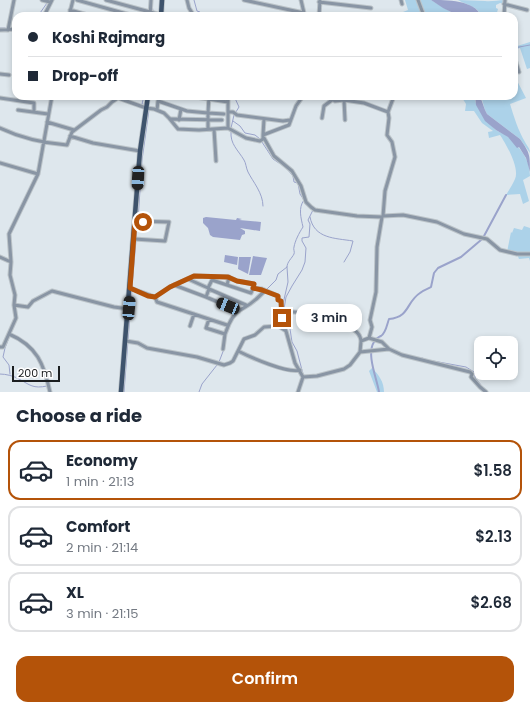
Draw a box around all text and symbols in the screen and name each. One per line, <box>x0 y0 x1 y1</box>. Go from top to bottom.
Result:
text: Koshi Rajmarg <box>52 27 165 48</box>
text: Drop-off <box>52 65 118 86</box>
car <box>131 166 145 190</box>
route start <box>134 213 152 231</box>
car <box>122 296 136 320</box>
car <box>215 296 241 316</box>
callout: 3 min <box>296 304 362 332</box>
text: 3 min <box>311 308 347 327</box>
route end <box>273 309 291 327</box>
map controls <box>474 336 518 380</box>
button: locate <box>474 336 518 380</box>
scale bar <box>12 364 60 383</box>
text: 200 m <box>18 365 52 381</box>
text: Choose a ride <box>16 403 142 428</box>
text: Economy <box>66 450 138 471</box>
icon: car <box>18 452 54 488</box>
text: $1.58 <box>474 460 512 481</box>
text: 1 min · 21:13 <box>66 472 134 491</box>
text: Comfort <box>66 516 130 537</box>
icon: car <box>18 518 54 554</box>
text: $2.13 <box>475 526 512 547</box>
text: 2 min · 21:14 <box>66 538 138 557</box>
text: XL <box>66 582 84 603</box>
icon: car <box>18 584 54 620</box>
text: $2.68 <box>470 592 512 613</box>
text: 3 min · 21:15 <box>66 604 138 623</box>
button: Confirm <box>16 656 514 702</box>

